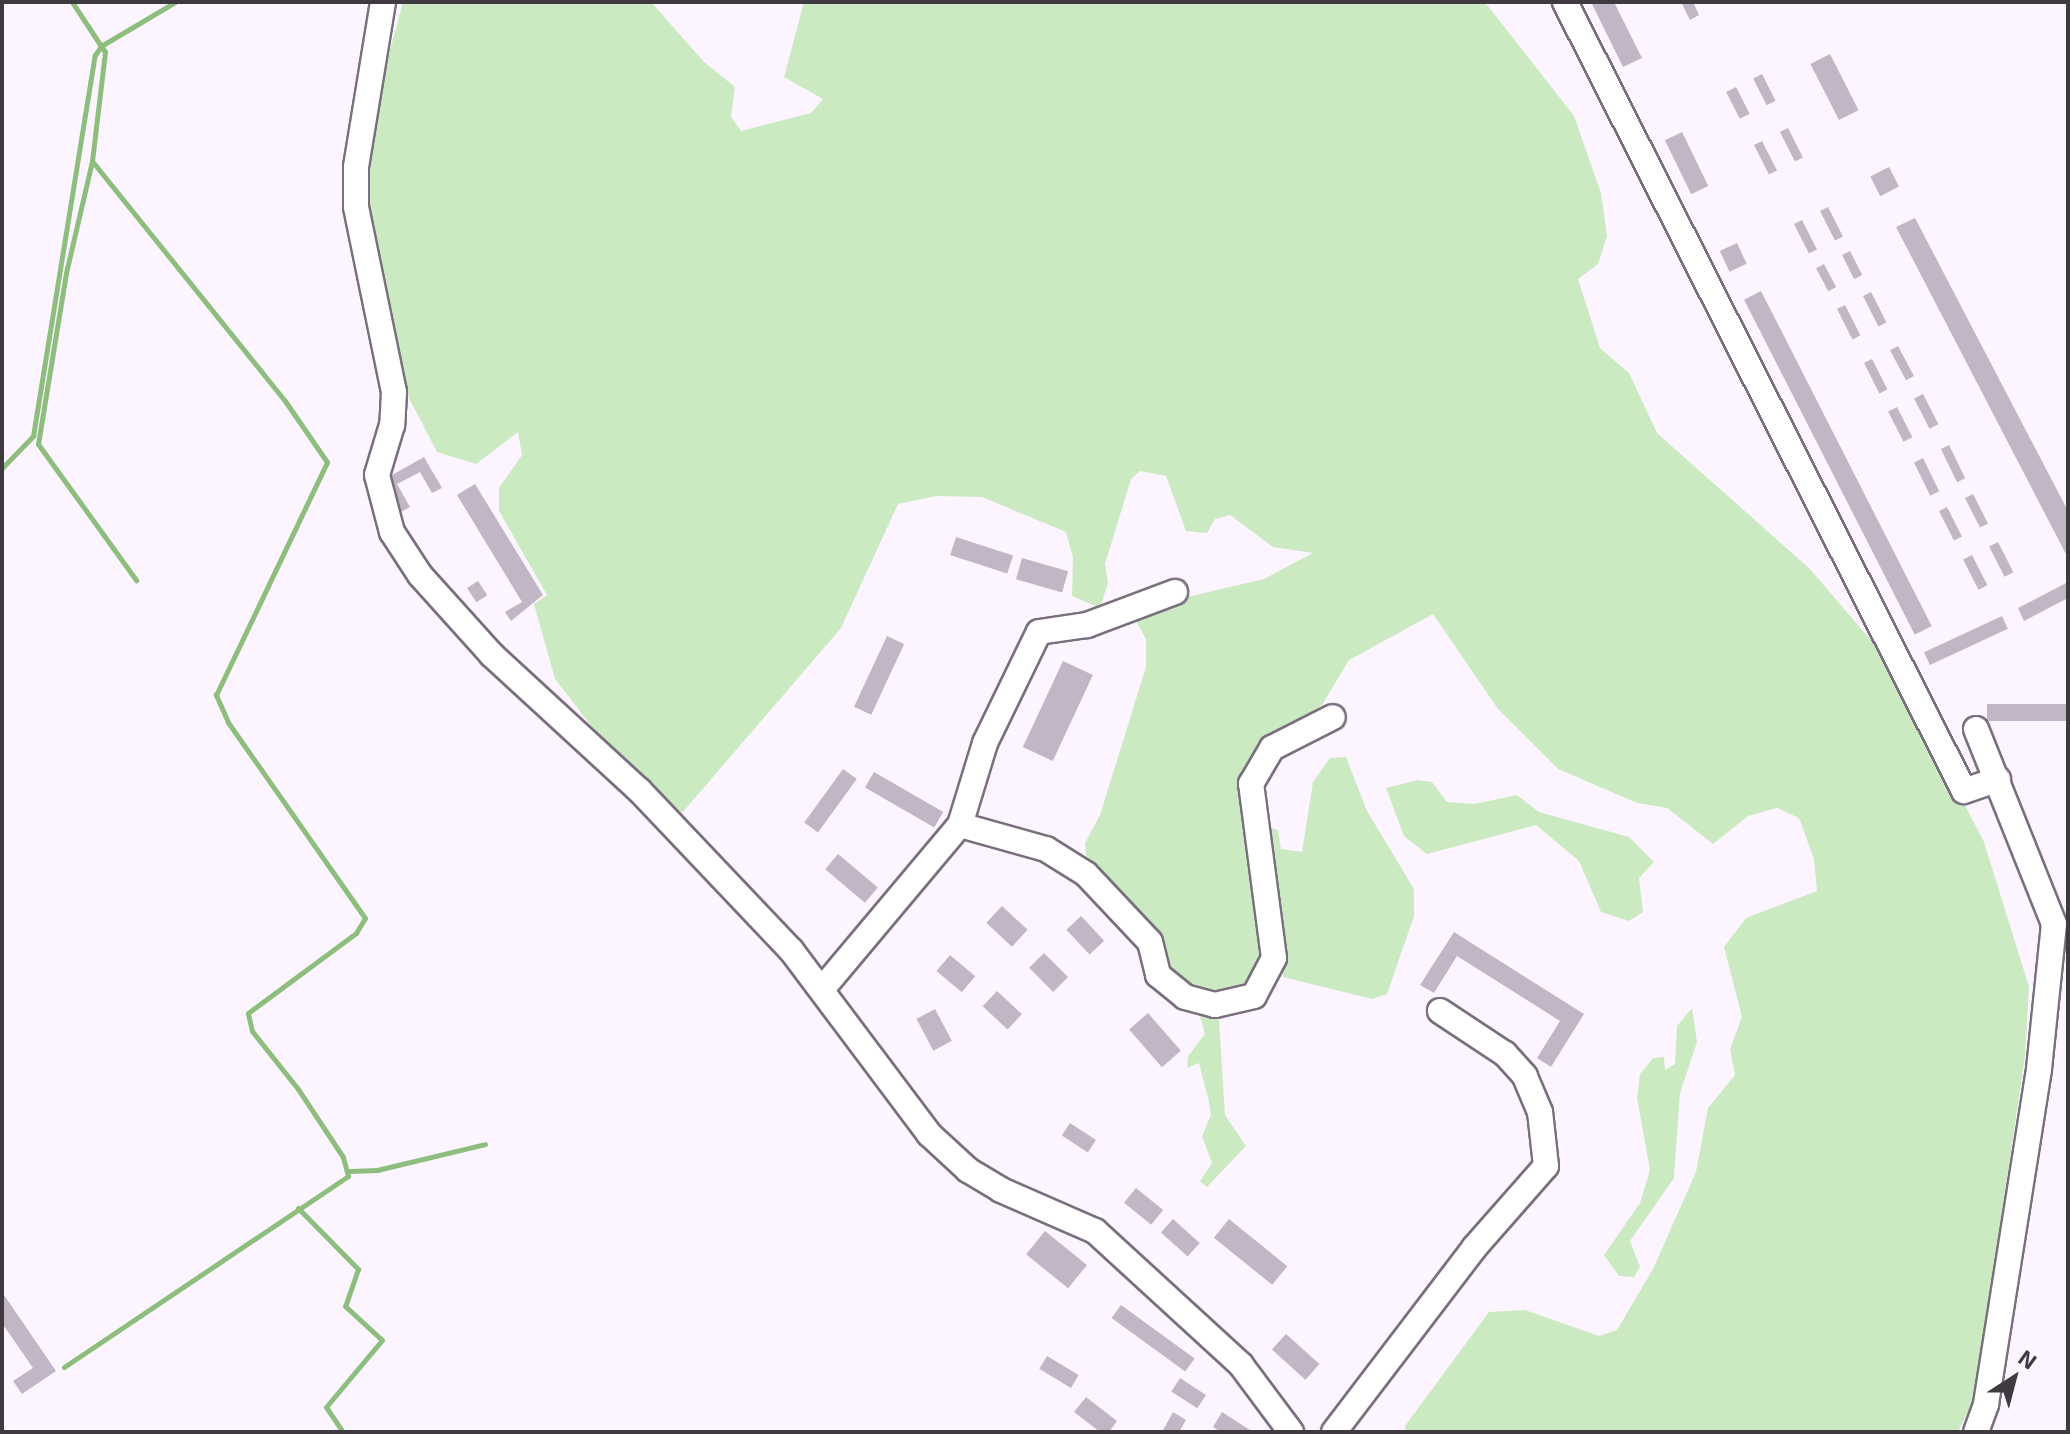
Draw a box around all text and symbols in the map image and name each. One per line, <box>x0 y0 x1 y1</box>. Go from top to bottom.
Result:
north arrow <box>1974 1338 2054 1418</box>
text: N <box>2014 1343 2042 1374</box>

